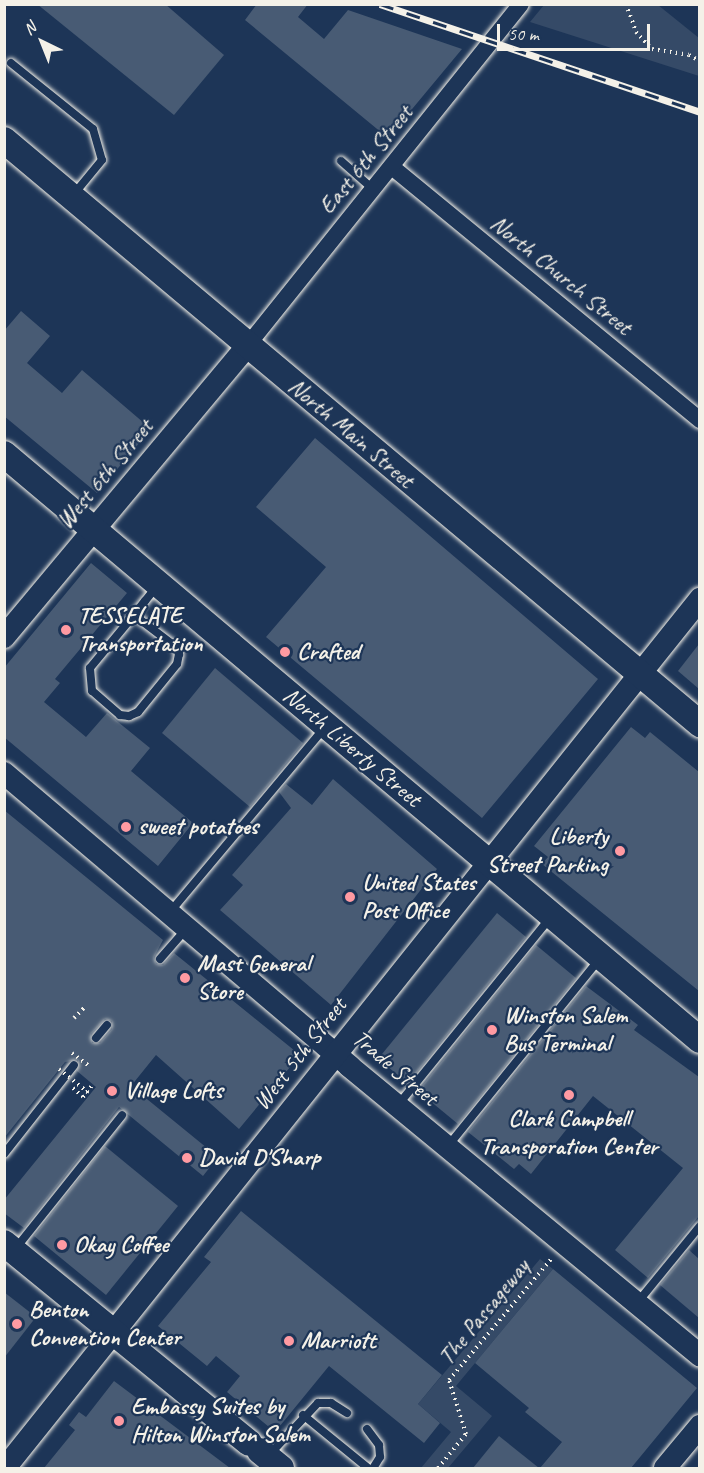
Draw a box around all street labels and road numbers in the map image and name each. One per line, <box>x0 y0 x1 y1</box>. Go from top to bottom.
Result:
street label: East 6th Street <box>313 99 419 221</box>
street label: North Church Street <box>484 209 638 341</box>
street label: North Main Street <box>282 371 420 495</box>
street label: West 6th Street <box>51 413 159 535</box>
street label: North Liberty Street <box>277 681 427 813</box>
street label: West 5th Street <box>247 992 353 1116</box>
street label: Trade Street <box>346 1024 444 1112</box>
street label: The Passageway <box>432 1252 536 1372</box>

